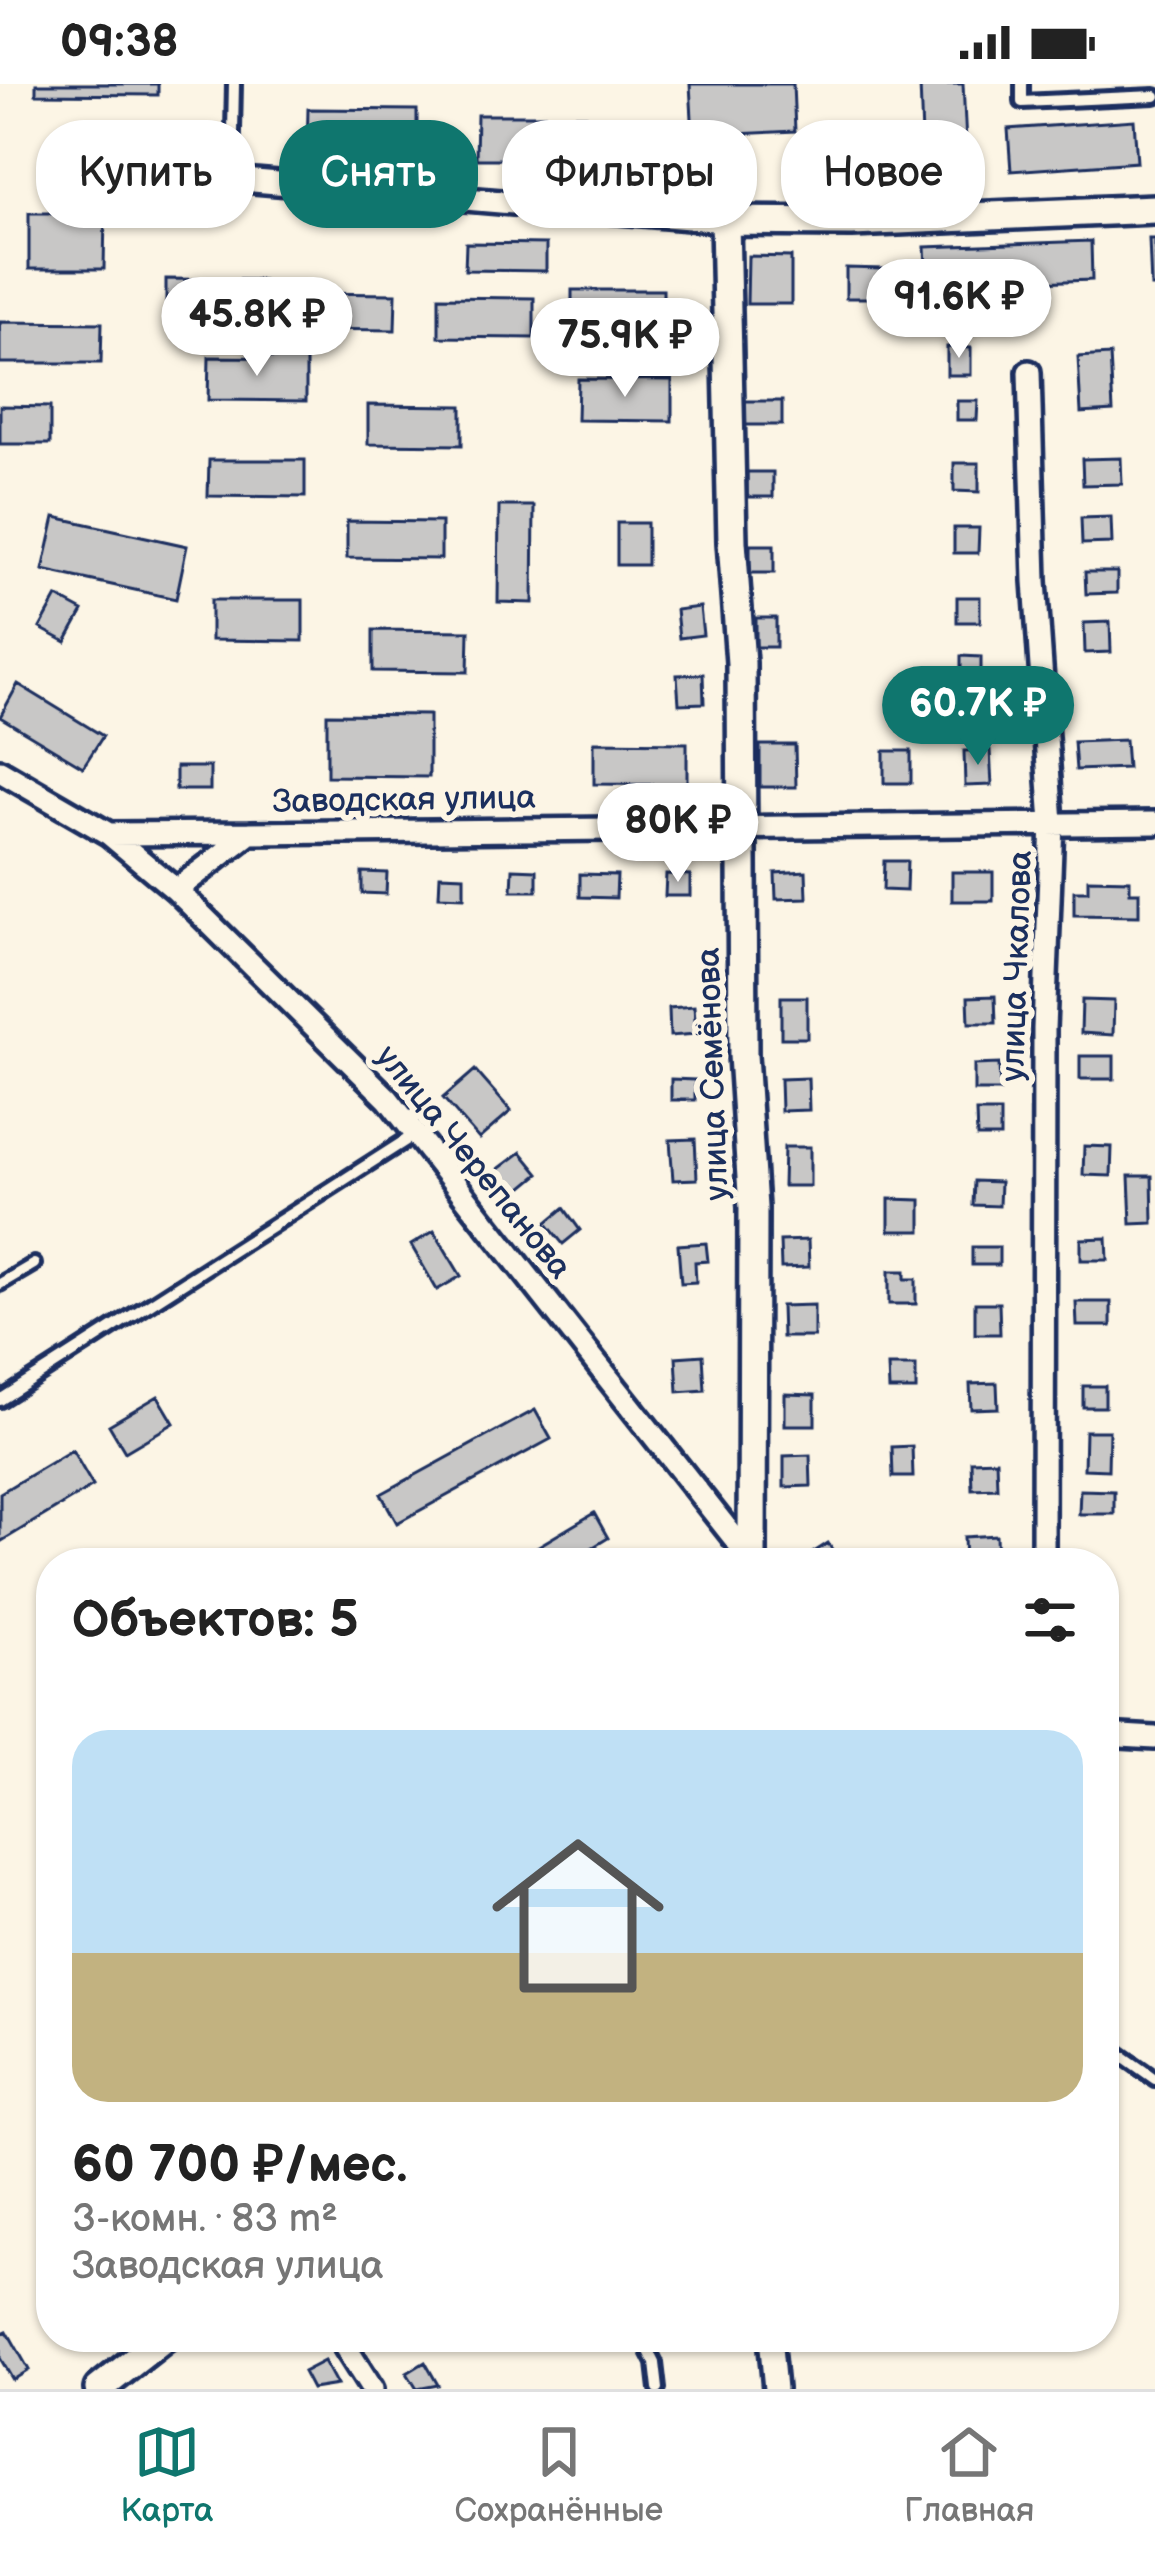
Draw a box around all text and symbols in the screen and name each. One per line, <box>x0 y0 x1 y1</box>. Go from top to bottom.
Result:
text: 09:38 <box>60 15 179 70</box>
chip: Купить <box>36 120 255 228</box>
chip: Снять <box>279 120 478 228</box>
chip: Фильтры <box>502 120 757 228</box>
chip: Новое <box>781 120 985 228</box>
pin: 91.6K ₽ <box>848 259 1070 361</box>
text: 91.6K ₽ <box>893 274 1025 321</box>
pin: 45.8K ₽ <box>146 277 368 379</box>
text: 45.8K ₽ <box>188 292 326 339</box>
pin: 75.9K ₽ <box>514 298 736 400</box>
text: 75.9K ₽ <box>557 313 693 360</box>
pin: 60.7K ₽ <box>867 666 1089 768</box>
text: 60.7K ₽ <box>909 681 1047 728</box>
street label: Заводская улица <box>272 778 536 822</box>
pin: 80K ₽ <box>594 783 762 885</box>
text: 80K ₽ <box>624 798 732 845</box>
street label: улица Чкалова <box>993 850 1041 1082</box>
street label: улица Семёнова <box>689 947 737 1201</box>
street label: улица Черепанова <box>367 1037 580 1287</box>
icon: filters <box>1017 1587 1083 1653</box>
text: Объектов: 5 <box>72 1590 359 1651</box>
icon: home <box>470 1808 686 2024</box>
text: 60 700 ₽/мес. <box>72 2135 407 2196</box>
text: 3-комн. · 83 m² <box>72 2196 338 2243</box>
text: Заводская улица <box>72 2243 384 2290</box>
tab: Карта <box>121 2419 213 2531</box>
tab: Сохранённые <box>455 2419 663 2531</box>
tab: Главная <box>904 2419 1034 2531</box>

